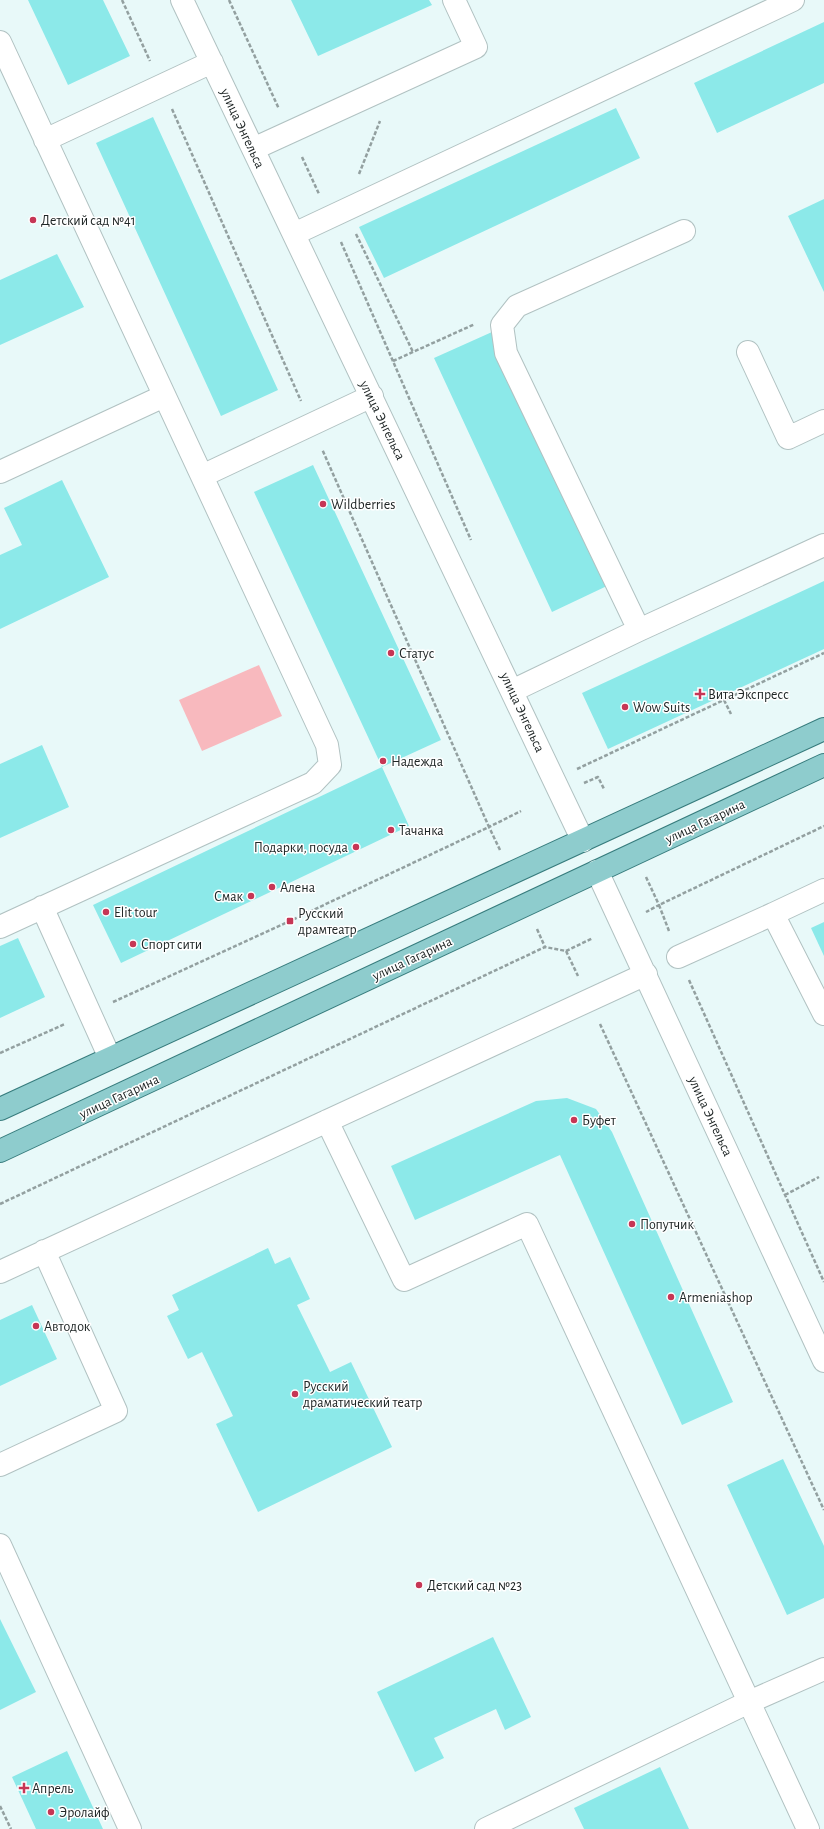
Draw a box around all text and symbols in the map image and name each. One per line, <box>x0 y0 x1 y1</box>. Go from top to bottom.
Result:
street label: улица Энгельса <box>217 85 267 171</box>
place label: Детский сад №41 <box>41 214 135 228</box>
marker: Детский сад №41 <box>28 215 38 225</box>
street label: улица Энгельса <box>356 378 408 463</box>
place label: Wildberries <box>331 498 395 512</box>
marker: Wildberries <box>318 499 328 509</box>
place label: Статус <box>399 647 435 661</box>
marker: Статус <box>386 648 396 658</box>
street label: улица Энгельса <box>497 669 547 755</box>
place label: Вита Экспресс <box>708 688 789 702</box>
marker: Вита Экспресс <box>695 689 705 699</box>
place label: Wow Suits <box>633 701 690 715</box>
marker: Wow Suits <box>620 702 630 712</box>
place label: Надежда <box>391 755 444 769</box>
marker: Надежда <box>378 756 388 766</box>
street label: улица Гагарина <box>663 797 748 847</box>
place label: Тачанка <box>399 824 444 838</box>
marker: Тачанка <box>386 825 396 835</box>
place label: Подарки, посуда <box>254 841 349 855</box>
marker: Подарки, посуда <box>351 842 361 852</box>
place label: Алена <box>280 881 316 895</box>
marker: Алена <box>267 882 277 892</box>
place label: Смак <box>214 890 244 904</box>
marker: Смак <box>246 891 256 901</box>
place label: Elit tour <box>114 906 157 920</box>
marker: Elit tour <box>101 907 111 917</box>
place label: Русский драмтеатр <box>298 907 357 937</box>
marker: Русский драмтеатр <box>285 916 295 926</box>
street label: улица Гагарина <box>370 934 455 984</box>
place label: Спорт сити <box>141 938 202 952</box>
marker: Спорт сити <box>128 939 138 949</box>
street label: улица Гагарина <box>77 1072 162 1122</box>
street label: улица Энгельса <box>685 1073 735 1159</box>
place label: Буфет <box>582 1114 617 1128</box>
marker: Буфет <box>569 1115 579 1125</box>
place label: Попутчик <box>640 1218 694 1232</box>
marker: Попутчик <box>627 1219 637 1229</box>
place label: Armeniashop <box>679 1291 753 1305</box>
marker: Armeniashop <box>666 1292 676 1302</box>
place label: Автодок <box>44 1320 91 1334</box>
marker: Автодок <box>31 1321 41 1331</box>
place label: Русский драматический театр <box>303 1380 422 1410</box>
marker: Русский драматический театр <box>290 1389 300 1399</box>
place label: Детский сад №23 <box>427 1579 522 1593</box>
marker: Детский сад №23 <box>414 1580 424 1590</box>
place label: Апрель <box>32 1782 73 1796</box>
marker: Апрель <box>19 1783 29 1793</box>
place label: Эролайф <box>59 1806 110 1820</box>
marker: Эролайф <box>46 1807 56 1817</box>

